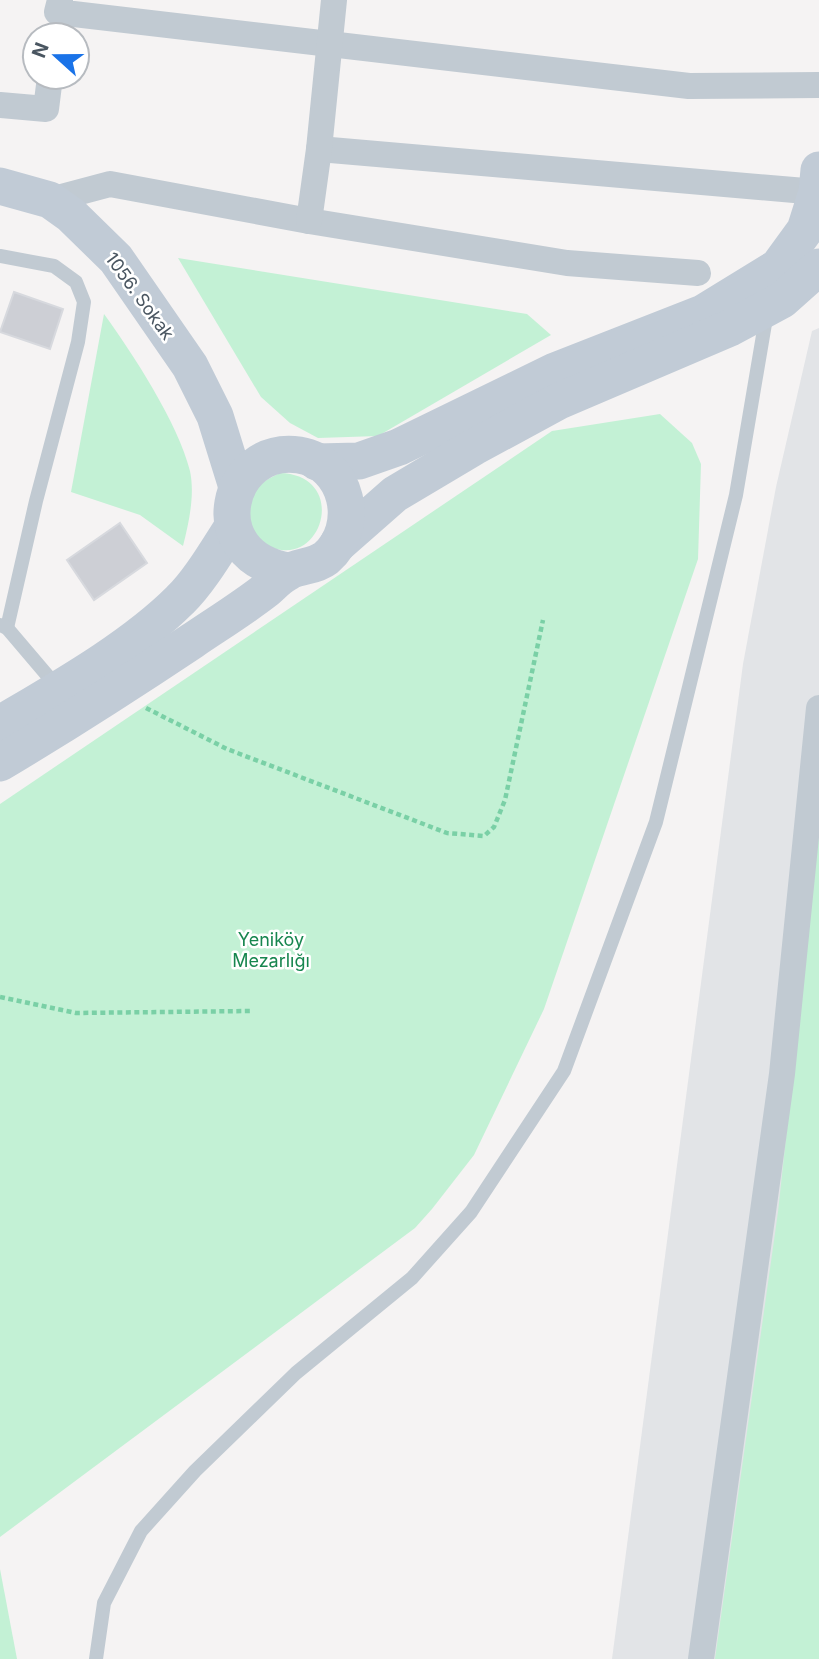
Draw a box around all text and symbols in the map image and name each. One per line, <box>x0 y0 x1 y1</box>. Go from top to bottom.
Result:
north arrow <box>21 21 91 91</box>
text: N <box>27 39 54 61</box>
street label: 1056. Sokak <box>101 248 179 344</box>
park label: Yeniköy Mezarlığı <box>232 929 310 971</box>

